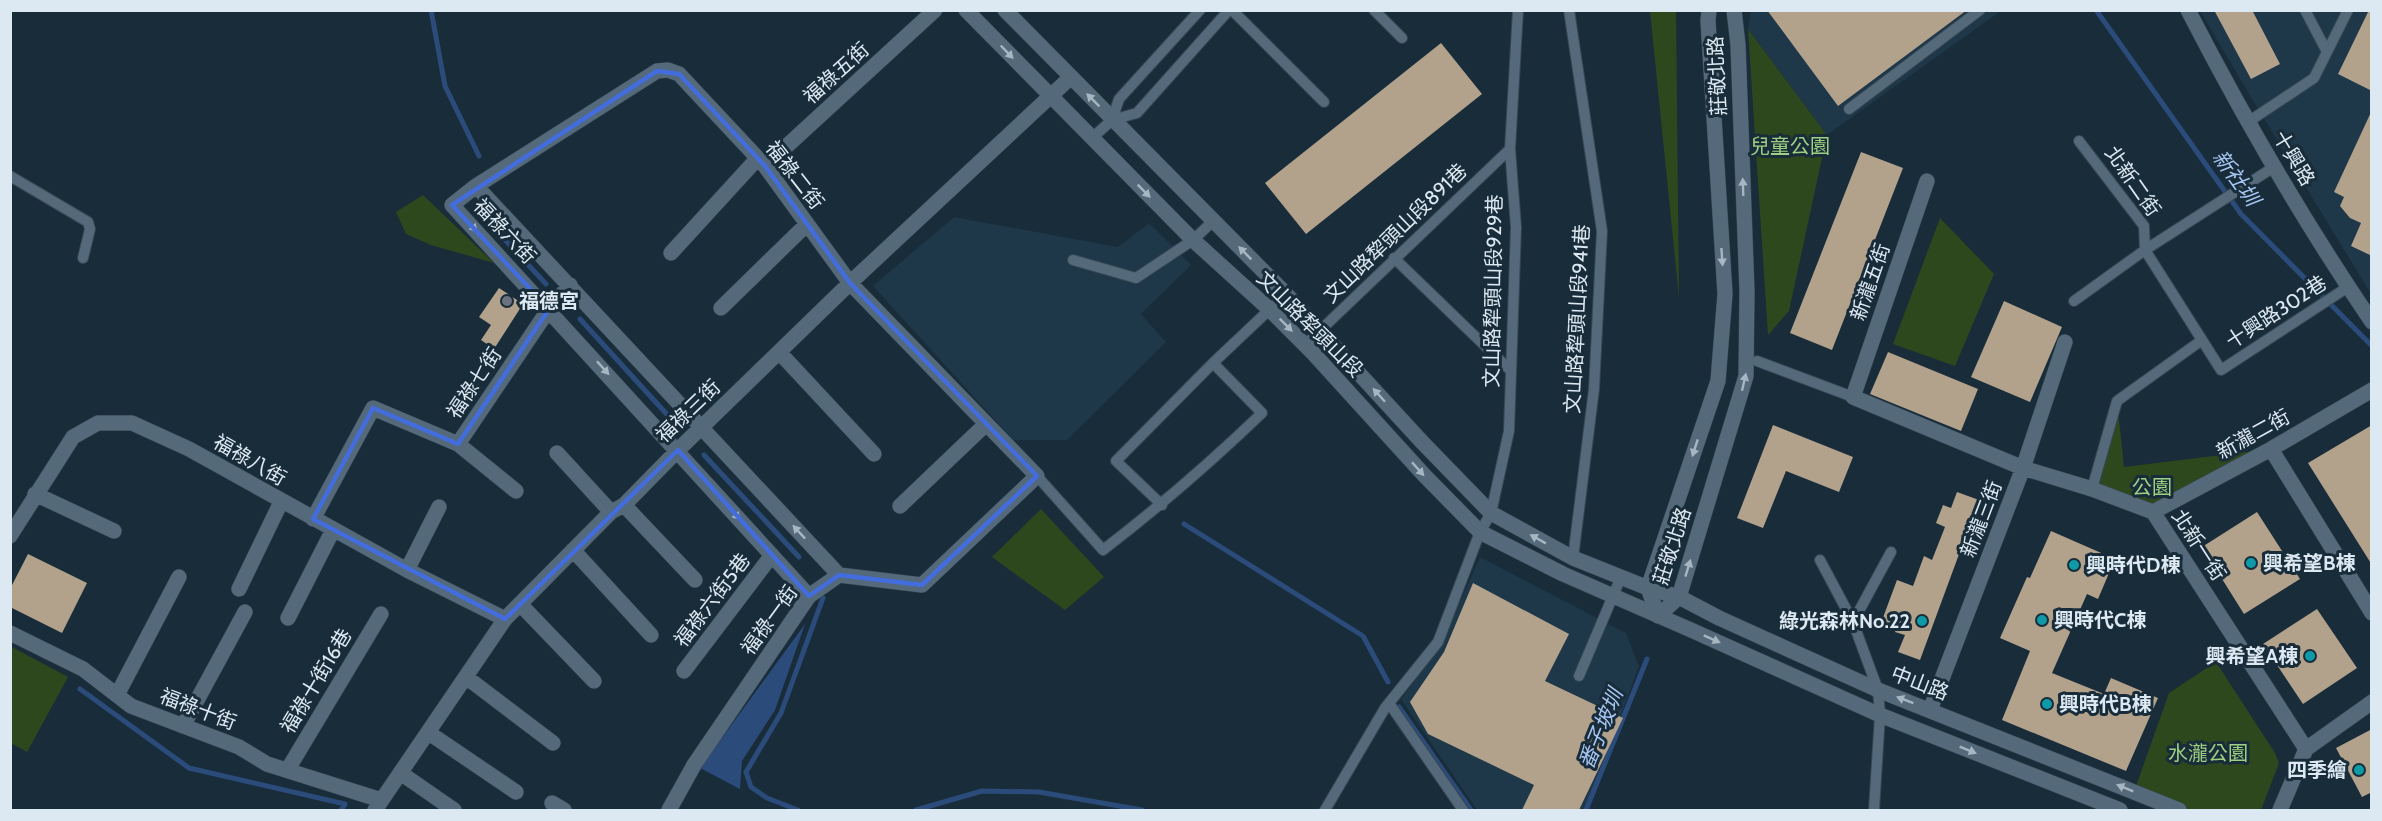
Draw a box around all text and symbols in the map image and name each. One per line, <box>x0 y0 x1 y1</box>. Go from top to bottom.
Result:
street label: 莊敬北路 <box>1703 35 1731 117</box>
street label: 福祿五街 <box>798 37 874 109</box>
one-way arrow <box>1000 45 1014 59</box>
one-way arrow <box>1086 93 1100 107</box>
street label: 十興路 <box>2268 126 2320 190</box>
park label: 兒童公園 <box>1750 134 1830 158</box>
street label: 福祿二街 <box>761 136 829 214</box>
street label: 北新二街 <box>2100 141 2166 221</box>
water label: 新社圳 <box>2208 145 2267 213</box>
street label: 文山路犂頭山段891巷 <box>1318 158 1472 308</box>
one-way arrow <box>1739 178 1748 197</box>
one-way arrow <box>1137 183 1151 197</box>
street label: 福祿六街 <box>469 194 541 268</box>
street label: 文山路犂頭山段929巷 <box>1479 194 1507 388</box>
one-way arrow <box>464 217 477 232</box>
street label: 文山路犂頭山段941巷 <box>1560 224 1594 414</box>
street label: 新瀧五街 <box>1846 240 1894 324</box>
one-way arrow <box>1238 246 1253 260</box>
one-way arrow <box>1718 248 1727 267</box>
street label: 文山路犂頭山段 <box>1252 266 1368 382</box>
street label: 十興路302巷 <box>2221 271 2331 353</box>
place label: 福德宮 <box>519 289 579 313</box>
marker: 福德宮 <box>500 294 514 308</box>
one-way arrow <box>1278 318 1292 332</box>
street label: 福祿七街 <box>442 343 506 423</box>
one-way arrow <box>596 361 610 376</box>
one-way arrow <box>1739 373 1749 391</box>
street label: 福祿三街 <box>651 375 725 447</box>
one-way arrow <box>1373 388 1386 403</box>
street label: 新瀧二街 <box>2212 404 2294 464</box>
street label: 福祿八街 <box>209 430 291 490</box>
one-way arrow <box>1690 439 1699 457</box>
one-way arrow <box>1411 461 1425 476</box>
park label: 公園 <box>2132 475 2172 499</box>
street label: 新瀧三街 <box>1955 477 2007 561</box>
street label: 莊敬北路 <box>1648 504 1696 588</box>
one-way arrow <box>727 505 741 520</box>
street label: 北新一街 <box>2167 505 2231 585</box>
one-way arrow <box>792 525 806 540</box>
one-way arrow <box>1529 534 1546 544</box>
street label: 福祿六街5巷 <box>669 549 755 651</box>
place label: 興希望B棟 <box>2263 551 2356 575</box>
place label: 興時代D棟 <box>2086 553 2180 577</box>
marker: 興希望B棟 <box>2244 556 2258 570</box>
marker: 興時代D棟 <box>2067 558 2081 572</box>
one-way arrow <box>1684 559 1693 577</box>
street label: 福祿一街 <box>736 581 802 659</box>
place label: 興時代C棟 <box>2054 608 2146 632</box>
place label: 綠光森林No.22 <box>1779 609 1910 633</box>
marker: 興時代C棟 <box>2035 613 2049 627</box>
marker: 綠光森林No.22 <box>1915 614 1929 628</box>
street label: 福祿十街16巷 <box>275 624 357 738</box>
one-way arrow <box>1703 635 1721 644</box>
place label: 興希望A棟 <box>2206 644 2298 668</box>
marker: 興希望A棟 <box>2303 649 2317 663</box>
street label: 中山路 <box>1888 661 1952 705</box>
water label: 番子坡圳 <box>1573 682 1629 772</box>
street label: 福祿十街 <box>156 683 240 735</box>
place label: 興時代B棟 <box>2059 692 2152 716</box>
one-way arrow <box>1896 695 1914 704</box>
marker: 興時代B棟 <box>2040 697 2054 711</box>
park label: 水瀧公園 <box>2168 741 2248 765</box>
one-way arrow <box>1959 746 1977 755</box>
place label: 四季繪 <box>2287 758 2347 782</box>
marker: 四季繪 <box>2352 763 2366 777</box>
one-way arrow <box>2115 783 2133 793</box>

